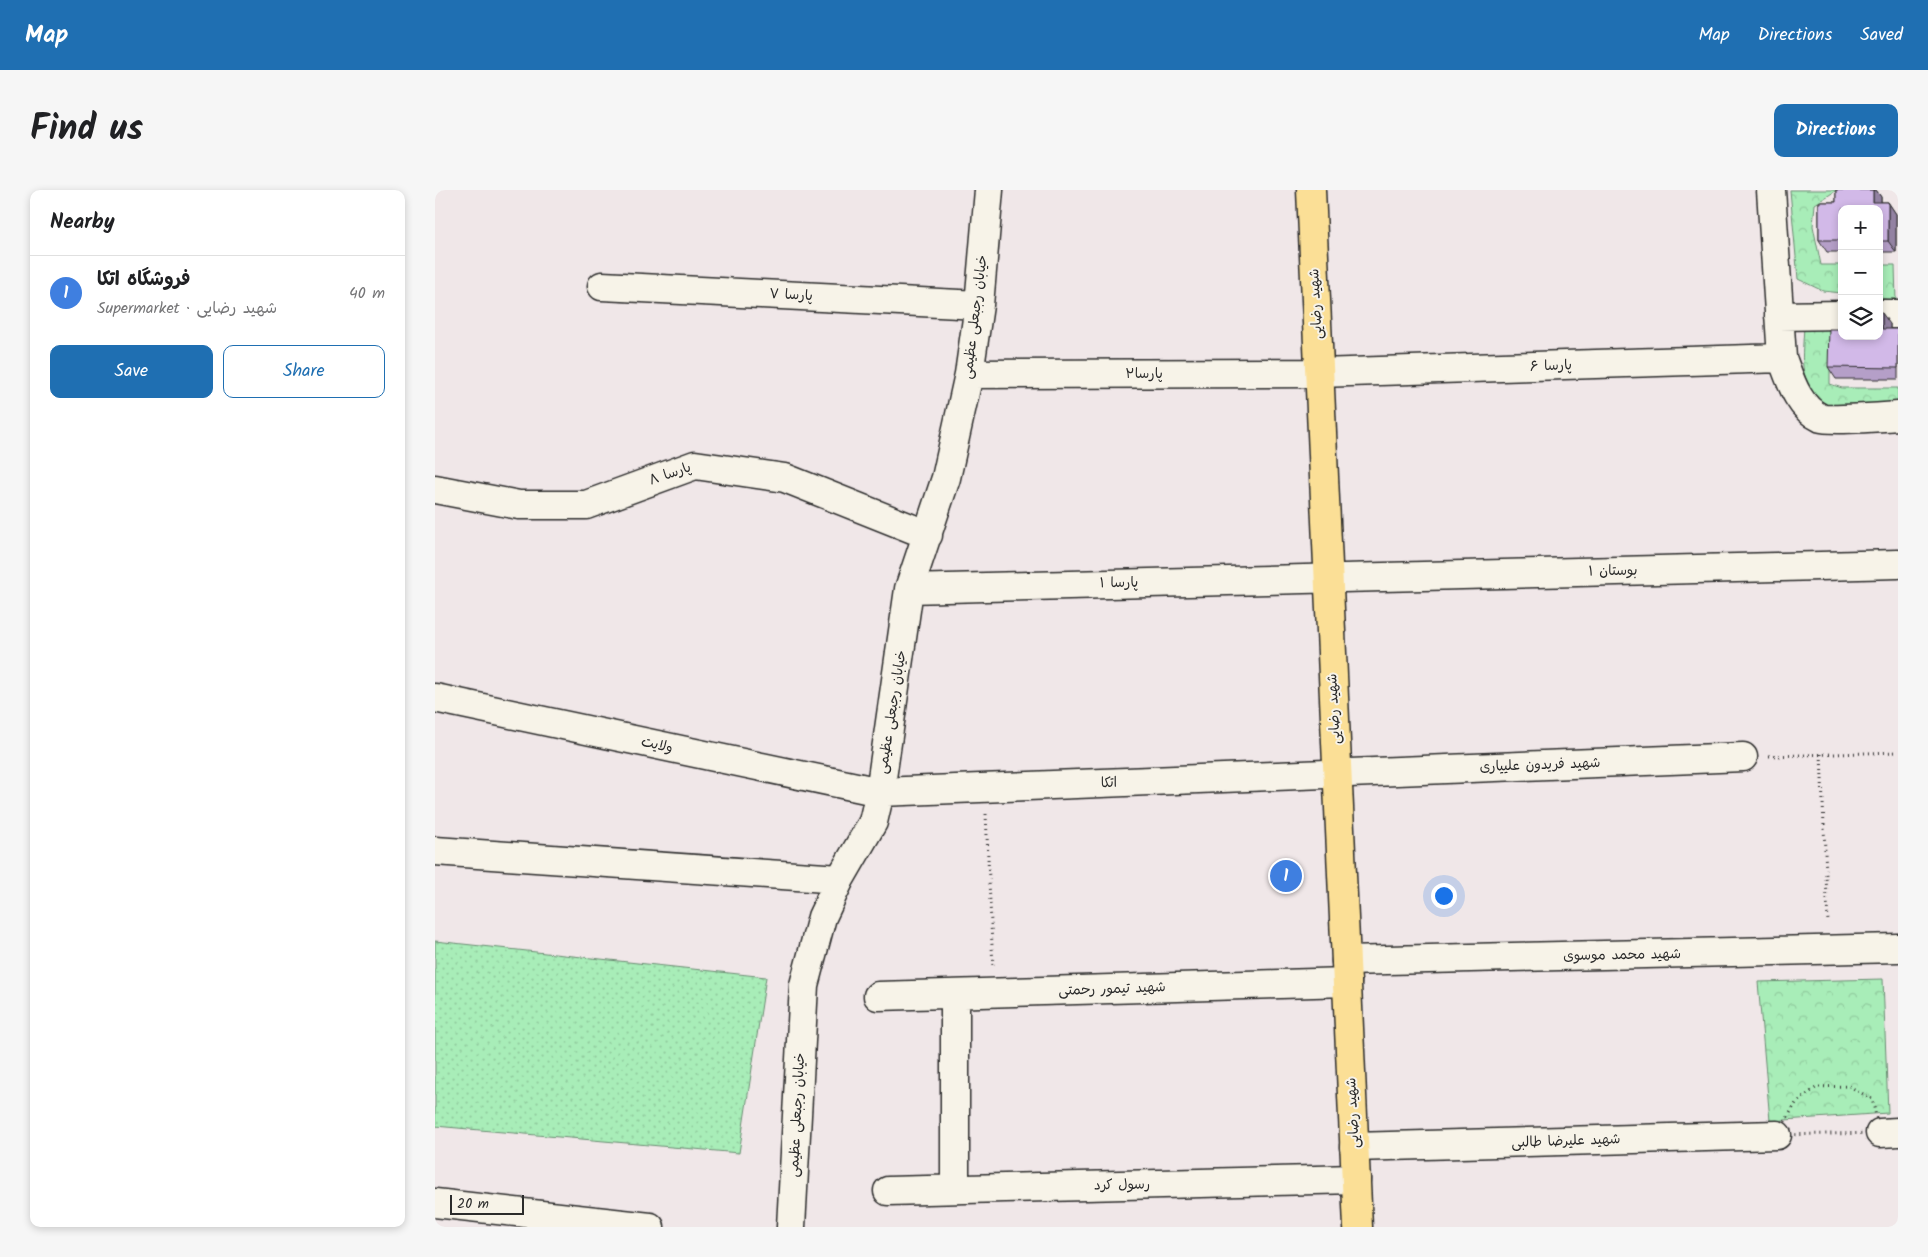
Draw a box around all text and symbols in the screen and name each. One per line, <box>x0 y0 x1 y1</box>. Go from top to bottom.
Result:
text: Map <box>25 16 68 55</box>
text: Map <box>1698 21 1730 50</box>
text: Directions <box>1758 21 1832 50</box>
text: Saved <box>1860 21 1903 50</box>
text: Find us <box>30 102 143 158</box>
button: Directions <box>1774 104 1898 157</box>
map controls <box>1838 205 1883 340</box>
button: + <box>1838 205 1883 250</box>
text: Nearby <box>50 206 115 239</box>
button: − <box>1838 250 1883 295</box>
street label: خیابان رجبعلی عظیمی <box>956 254 994 380</box>
text: فروشگاه اتکا <box>97 265 190 295</box>
street label: شهید رضایی <box>1303 268 1329 340</box>
text: 1 <box>64 281 68 306</box>
text: 40 m <box>349 281 385 306</box>
street label: پارسا ۷ <box>769 283 813 307</box>
button: layers <box>1838 295 1883 340</box>
text: Supermarket · شهید رضایی <box>97 296 277 321</box>
button: Save <box>50 345 213 398</box>
button: Share <box>223 345 385 398</box>
street label: پارسا ۶ <box>1530 354 1572 378</box>
street label: پارسا۲ <box>1125 363 1163 385</box>
street label: پارسا ۸ <box>646 457 694 491</box>
street label: بوستان ۱ <box>1588 560 1638 582</box>
street label: پارسا ۱ <box>1099 572 1139 594</box>
street label: خیابان رجبعلی عظیمی <box>871 649 913 775</box>
street label: شهید رضایی <box>1321 673 1347 745</box>
street label: ولایت <box>639 731 675 759</box>
street label: شهید فریدون علییاری <box>1479 752 1601 778</box>
street label: اتکا <box>1100 772 1118 794</box>
pin: 1 <box>1270 857 1302 895</box>
your location <box>1431 883 1457 909</box>
street label: شهید محمد موسوی <box>1563 943 1681 967</box>
street label: شهید تیمور رحمتی <box>1058 976 1166 1002</box>
street label: خیابان رجبعلی عظیمی <box>783 1052 811 1178</box>
street label: شهید رضایی <box>1340 1077 1366 1149</box>
street label: شهید علیرضا طالبی <box>1511 1128 1621 1154</box>
street label: رسول کرد <box>1094 1174 1150 1196</box>
scale bar <box>450 1192 524 1215</box>
text: 20 m <box>457 1193 489 1215</box>

